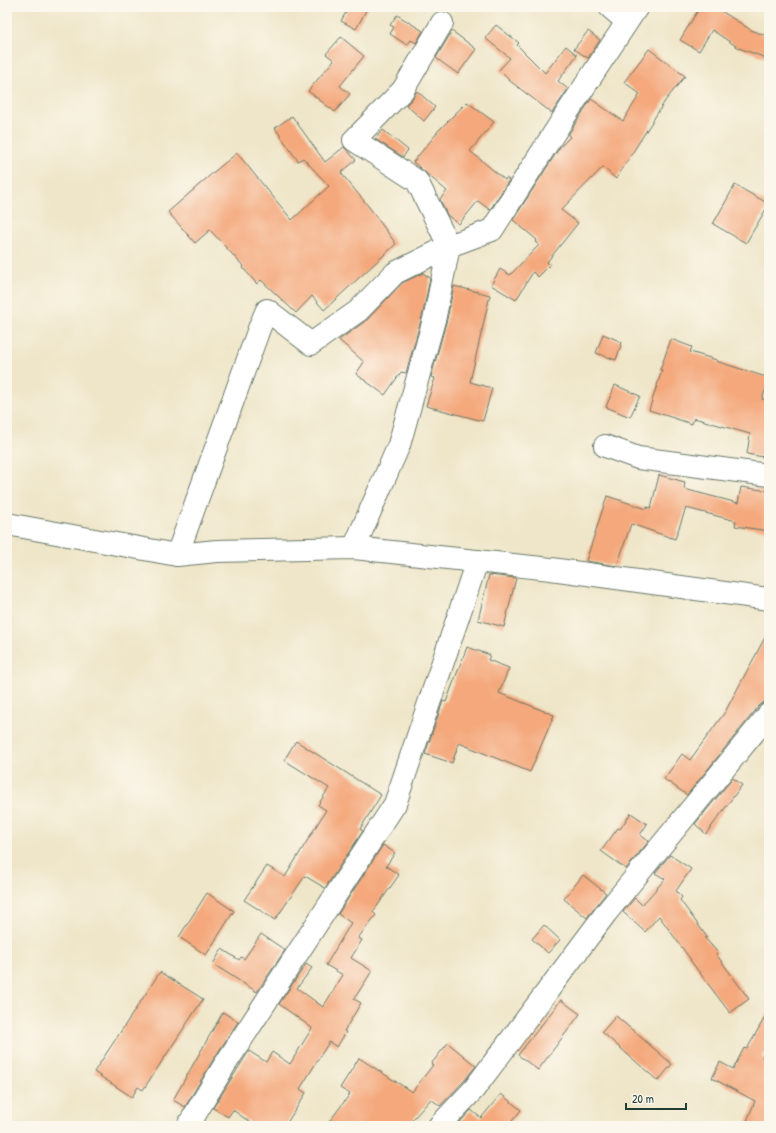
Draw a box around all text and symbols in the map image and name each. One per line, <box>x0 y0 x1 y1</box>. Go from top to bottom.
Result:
scale bar <box>626 1085 686 1111</box>
text: 20 m <box>632 1090 654 1107</box>

